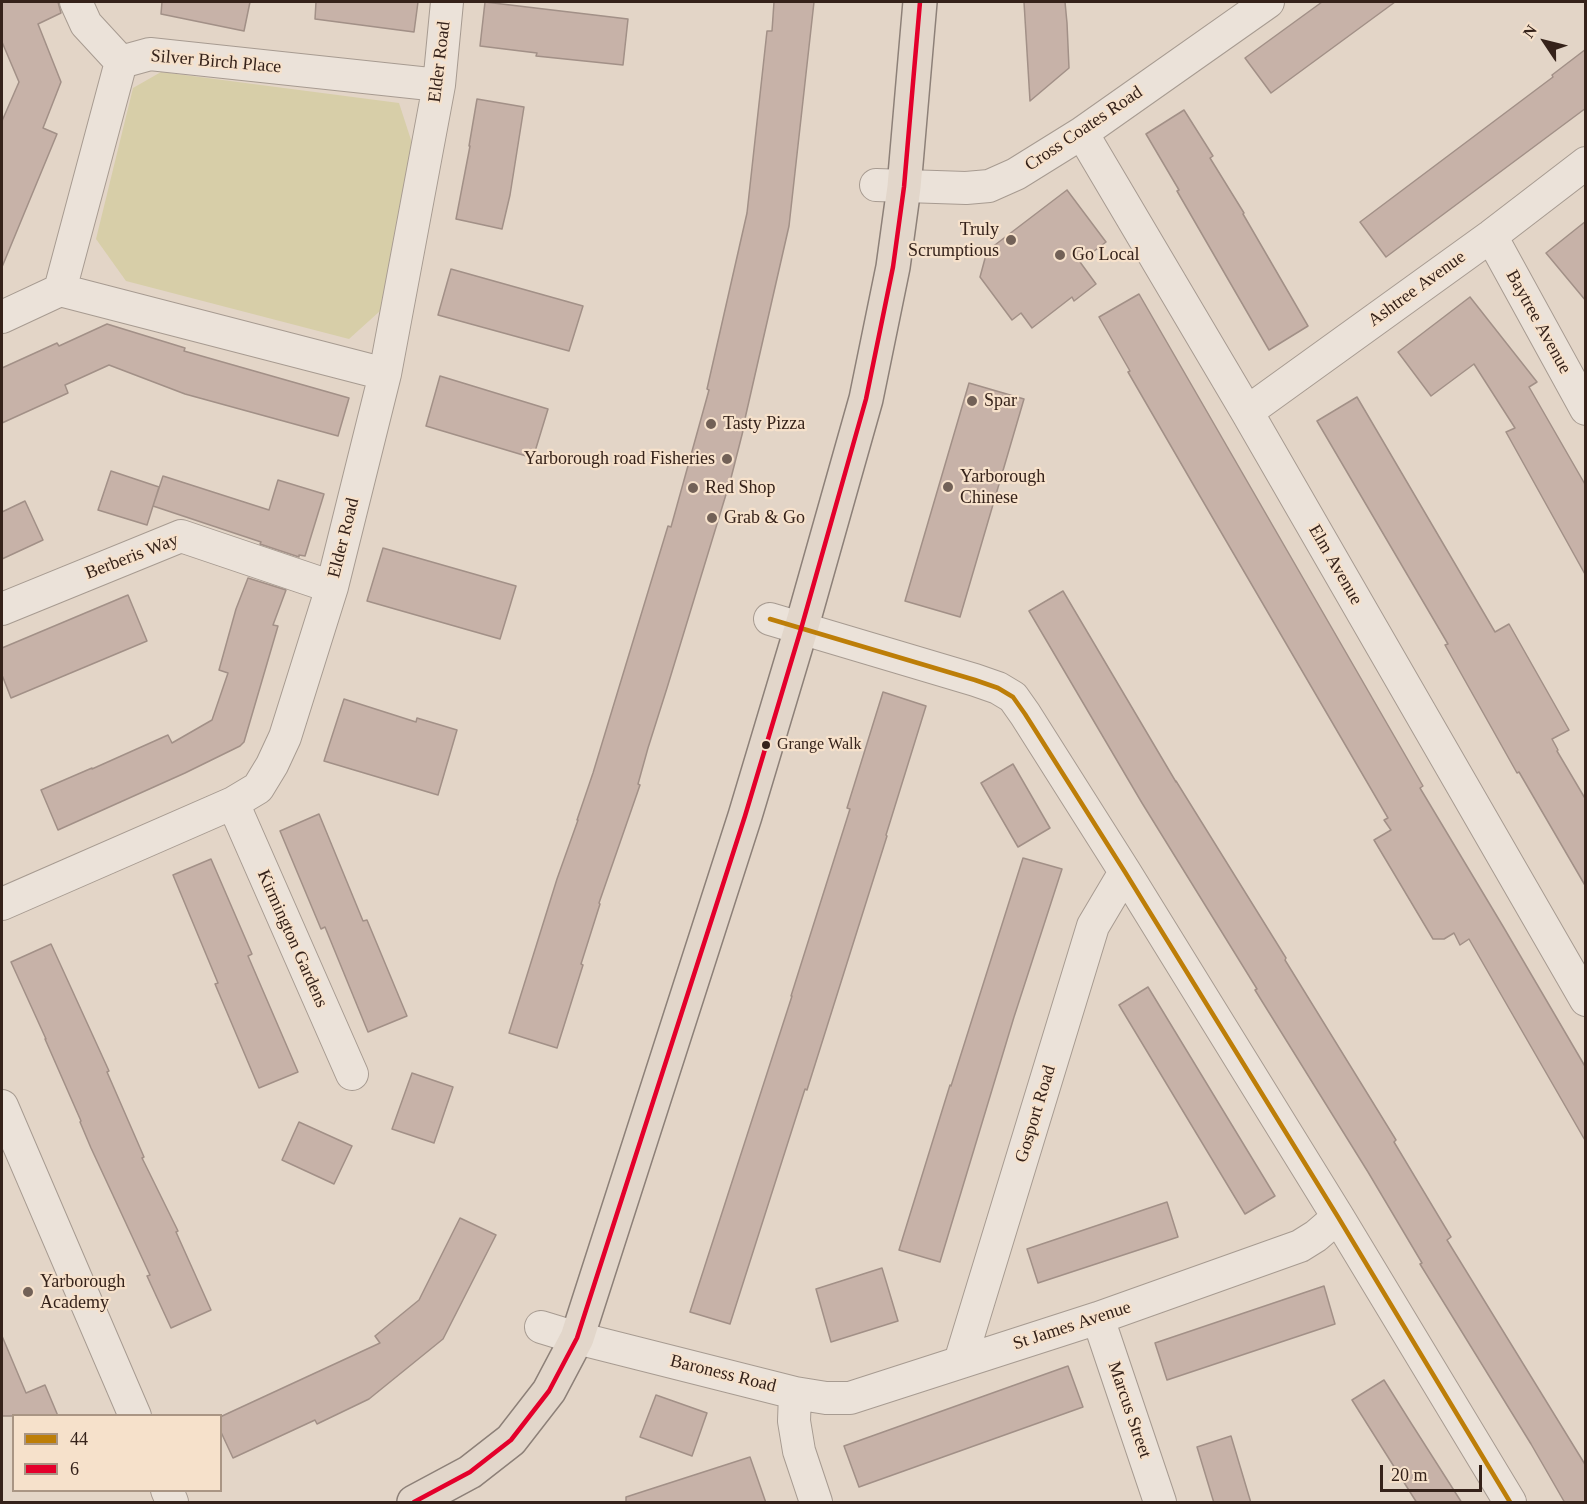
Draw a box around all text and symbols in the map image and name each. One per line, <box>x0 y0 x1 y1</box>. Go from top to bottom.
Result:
north arrow <box>1515 12 1575 72</box>
street label: Elder Road <box>424 20 456 104</box>
text: N <box>1520 22 1540 41</box>
street label: Silver Birch Place <box>150 46 282 78</box>
street label: Cross Coates Road <box>1021 82 1147 176</box>
place label: Truly Scrumptious <box>908 219 999 262</box>
marker: Truly Scrumptious <box>1004 233 1018 247</box>
place label: Go Local <box>1072 244 1139 266</box>
street label: Ashtree Avenue <box>1364 246 1470 332</box>
marker: Go Local <box>1053 248 1067 262</box>
street label: Baytree Avenue <box>1501 266 1575 378</box>
place label: Spar <box>984 390 1017 412</box>
marker: Spar <box>965 394 979 408</box>
place label: Tasty Pizza <box>723 413 805 435</box>
marker: Tasty Pizza <box>704 417 718 431</box>
place label: Yarborough road Fisheries <box>524 448 715 470</box>
marker: Yarborough road Fisheries <box>720 452 734 466</box>
place label: Yarborough Chinese <box>960 466 1045 508</box>
place label: Red Shop <box>705 477 776 499</box>
marker: Yarborough Chinese <box>941 480 955 494</box>
marker: Red Shop <box>686 481 700 495</box>
street label: Elder Road <box>324 496 364 580</box>
place label: Grab & Go <box>724 507 805 529</box>
marker: Grab & Go <box>705 511 719 525</box>
street label: Elm Avenue <box>1303 521 1367 609</box>
street label: Berberis Way <box>82 529 182 585</box>
place label: Grange Walk <box>777 735 861 755</box>
marker: Grange Walk <box>760 739 772 751</box>
street label: Kirmington Gardens <box>252 867 332 1011</box>
street label: Gosport Road <box>1011 1063 1061 1165</box>
place label: Yarborough Academy <box>40 1271 125 1314</box>
marker: Yarborough Academy <box>21 1285 35 1299</box>
street label: St James Avenue <box>1010 1297 1134 1355</box>
street label: Baroness Road <box>668 1350 778 1398</box>
street label: Marcus Street <box>1102 1359 1156 1461</box>
legend <box>12 1414 222 1492</box>
text: 44 <box>70 1429 88 1449</box>
scale bar <box>1383 1453 1485 1491</box>
text: 6 <box>70 1459 79 1479</box>
text: 20 m <box>1391 1465 1428 1485</box>

